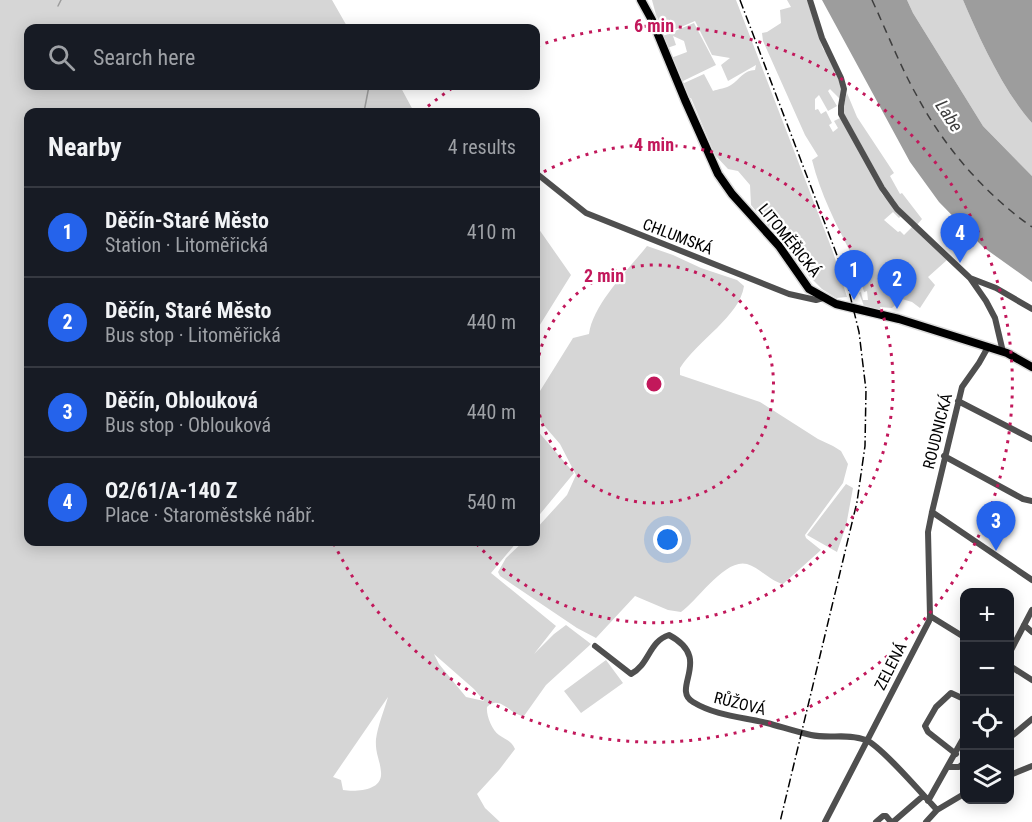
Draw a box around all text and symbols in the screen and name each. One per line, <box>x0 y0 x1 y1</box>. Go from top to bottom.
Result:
text: 6 min <box>634 15 674 36</box>
search box <box>24 24 540 90</box>
icon: search <box>45 41 78 74</box>
text: Search here <box>93 45 195 70</box>
water label: Labe <box>931 96 967 135</box>
text: Nearby <box>48 132 122 162</box>
text: 4 min <box>634 134 674 155</box>
text: 4 results <box>448 135 516 159</box>
street label: LITOMĚŘICKÁ <box>754 200 825 281</box>
text: Děčín-Staré Město <box>105 208 269 233</box>
street label: CHLUMSKÁ <box>640 214 716 259</box>
pin: 4 <box>940 214 980 263</box>
text: 1 <box>62 220 73 244</box>
text: 410 m <box>467 220 516 244</box>
text: Station · Litoměřická <box>105 233 268 257</box>
pin: 1 <box>834 250 874 300</box>
pin: 2 <box>878 260 916 309</box>
text: 2 min <box>584 265 624 286</box>
text: Děčín, Staré Město <box>105 298 271 323</box>
text: 2 <box>62 310 73 334</box>
text: 440 m <box>467 310 516 334</box>
text: Bus stop · Litoměřická <box>105 323 281 347</box>
centre of rings <box>644 374 664 394</box>
text: Děčín, Oblouková <box>105 388 258 413</box>
street label: ROUDNICKÁ <box>919 391 956 471</box>
text: 3 <box>62 400 73 424</box>
text: 440 m <box>467 400 516 424</box>
text: Bus stop · Oblouková <box>105 413 271 437</box>
text: O2/61/A-140 Z <box>105 478 237 503</box>
text: 4 <box>62 490 73 514</box>
text: 540 m <box>467 490 516 514</box>
pin: 3 <box>976 502 1016 551</box>
text: Place · Staroměstské nábř. <box>105 503 315 527</box>
your location <box>653 525 682 554</box>
map controls <box>960 588 1014 804</box>
button: + <box>960 588 1014 642</box>
street label: ZELENÁ <box>870 639 911 693</box>
button: − <box>960 642 1014 696</box>
street label: RŮŽOVÁ <box>712 687 768 719</box>
button: locate <box>960 696 1014 750</box>
button: layers <box>960 750 1014 804</box>

